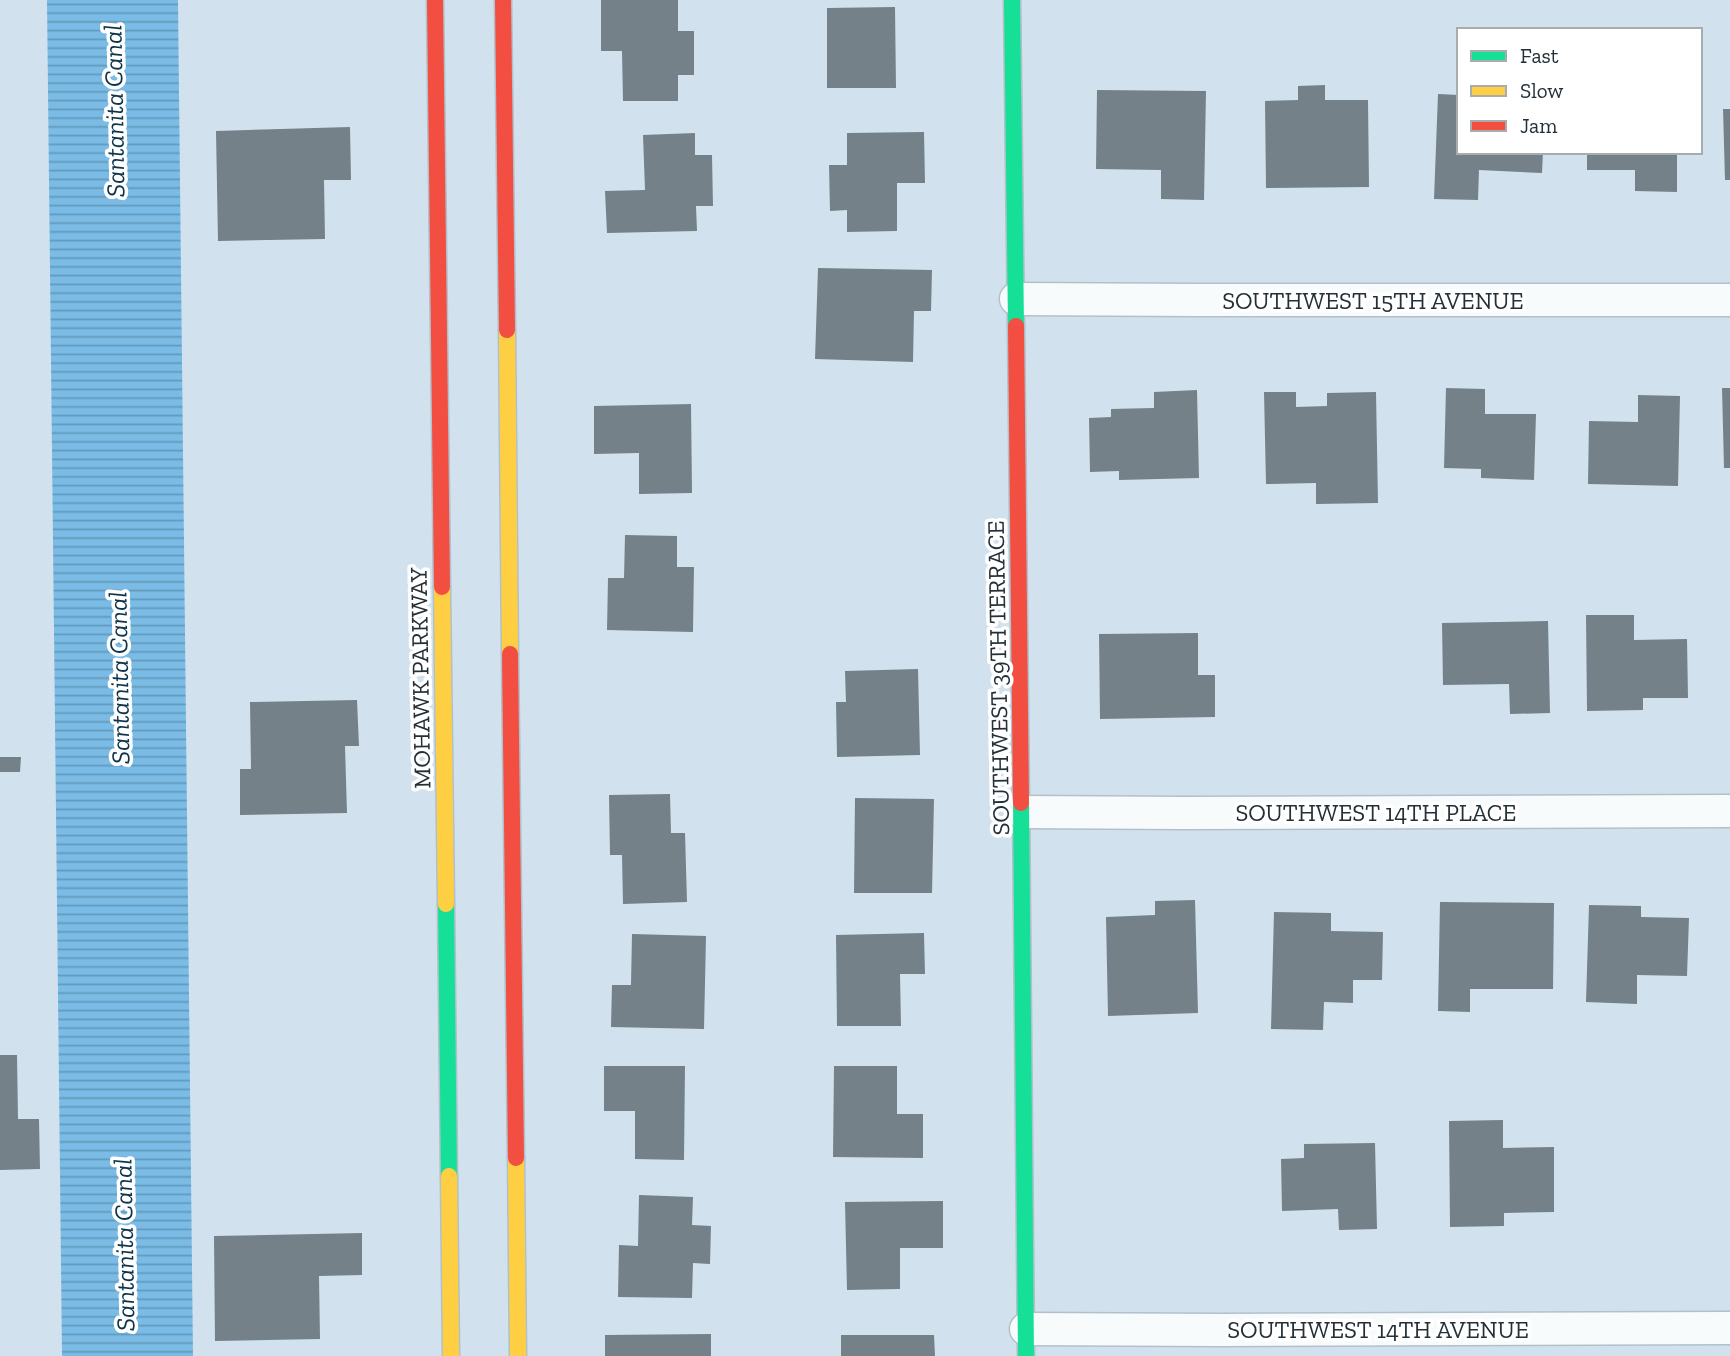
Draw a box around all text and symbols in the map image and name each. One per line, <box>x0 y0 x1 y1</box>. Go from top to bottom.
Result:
water label: Santanita Canal <box>96 24 132 198</box>
legend <box>1457 28 1702 154</box>
text: Fast <box>1520 43 1559 68</box>
text: Slow <box>1520 78 1563 103</box>
text: Jam <box>1520 113 1557 138</box>
street label: SOUTHWEST 15TH AVENUE <box>1222 286 1524 315</box>
street label: SOUTHWEST 39TH TERRACE <box>981 520 1015 836</box>
street label: MOHAWK PARKWAY <box>404 567 436 789</box>
water label: Santanita Canal <box>101 591 137 765</box>
street label: SOUTHWEST 14TH PLACE <box>1236 798 1516 827</box>
water label: Santanita Canal <box>106 1158 142 1332</box>
street label: SOUTHWEST 14TH AVENUE <box>1227 1315 1529 1344</box>

